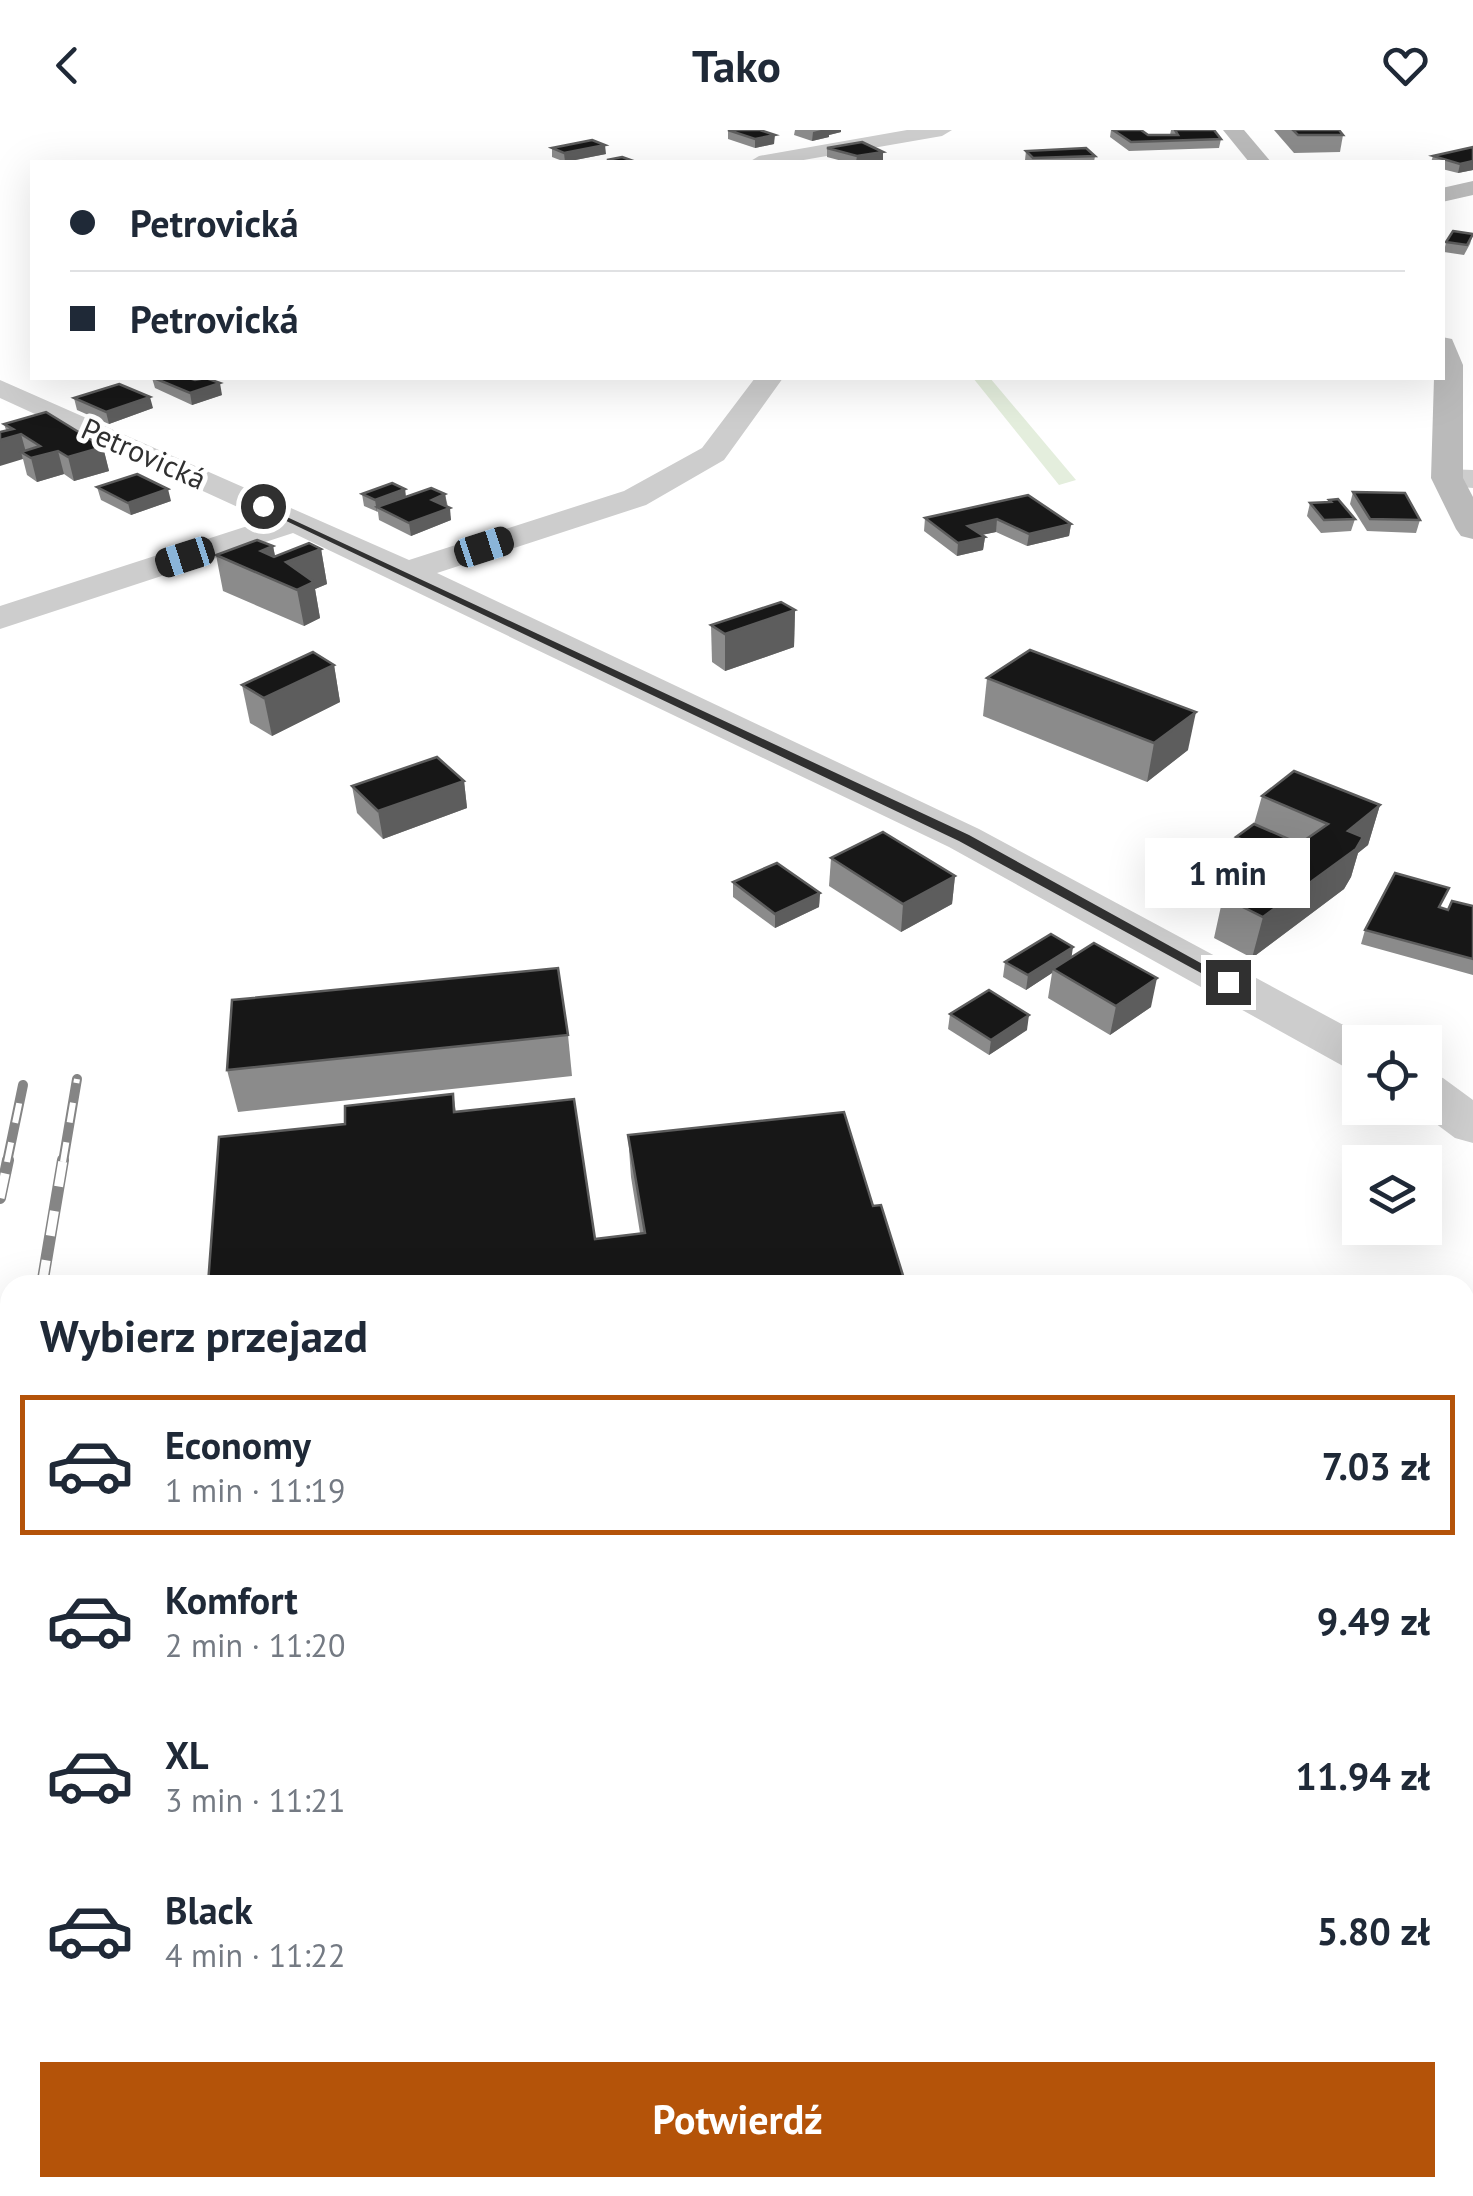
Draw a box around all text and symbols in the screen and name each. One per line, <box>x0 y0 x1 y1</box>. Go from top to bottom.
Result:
text: Tako <box>692 36 781 94</box>
icon: back <box>40 38 95 93</box>
icon: heart <box>1378 38 1433 93</box>
text: Petrovická <box>130 198 299 247</box>
text: Petrovická <box>130 294 299 343</box>
street label: Petrovická <box>76 408 212 498</box>
route start <box>241 484 286 529</box>
car <box>451 523 517 571</box>
car <box>152 533 218 581</box>
callout: 1 min <box>1146 837 1310 907</box>
text: 1 min <box>1188 852 1267 894</box>
route end <box>1206 960 1251 1005</box>
map controls <box>1342 1025 1442 1245</box>
button: locate <box>1342 1025 1442 1125</box>
button: layers <box>1342 1145 1442 1245</box>
text: Wybierz przejazd <box>40 1306 368 1364</box>
icon: car <box>45 1420 135 1510</box>
text: Economy <box>165 1420 311 1469</box>
text: 7.03 zł <box>1321 1441 1430 1490</box>
text: 1 min · 11:19 <box>165 1469 345 1511</box>
icon: car <box>45 1575 135 1665</box>
text: Komfort <box>165 1575 298 1624</box>
text: 9.49 zł <box>1317 1596 1430 1645</box>
text: 2 min · 11:20 <box>165 1624 345 1666</box>
icon: car <box>45 1730 135 1820</box>
text: XL <box>165 1730 209 1779</box>
text: 11.94 zł <box>1295 1751 1430 1800</box>
text: 3 min · 11:21 <box>165 1779 345 1821</box>
icon: car <box>45 1885 135 1975</box>
text: Black <box>165 1885 253 1934</box>
text: 5.80 zł <box>1317 1906 1430 1955</box>
text: 4 min · 11:22 <box>165 1934 345 1976</box>
button: Potwierdź <box>40 2062 1435 2177</box>

